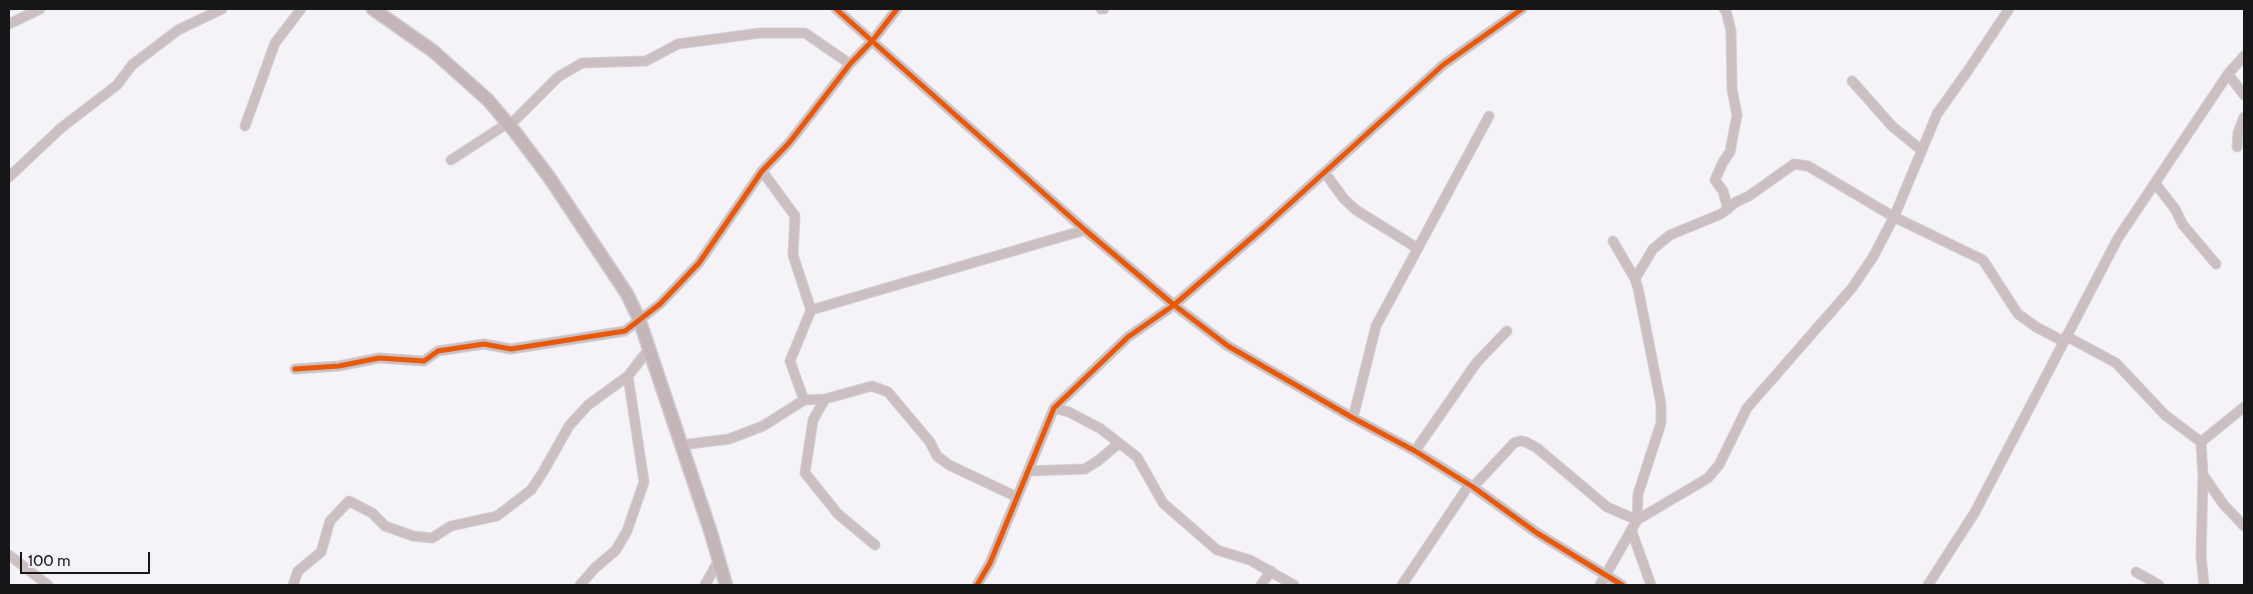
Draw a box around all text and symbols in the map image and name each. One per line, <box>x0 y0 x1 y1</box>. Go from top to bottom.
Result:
scale bar <box>22 542 152 574</box>
text: 100 m <box>28 552 70 570</box>

